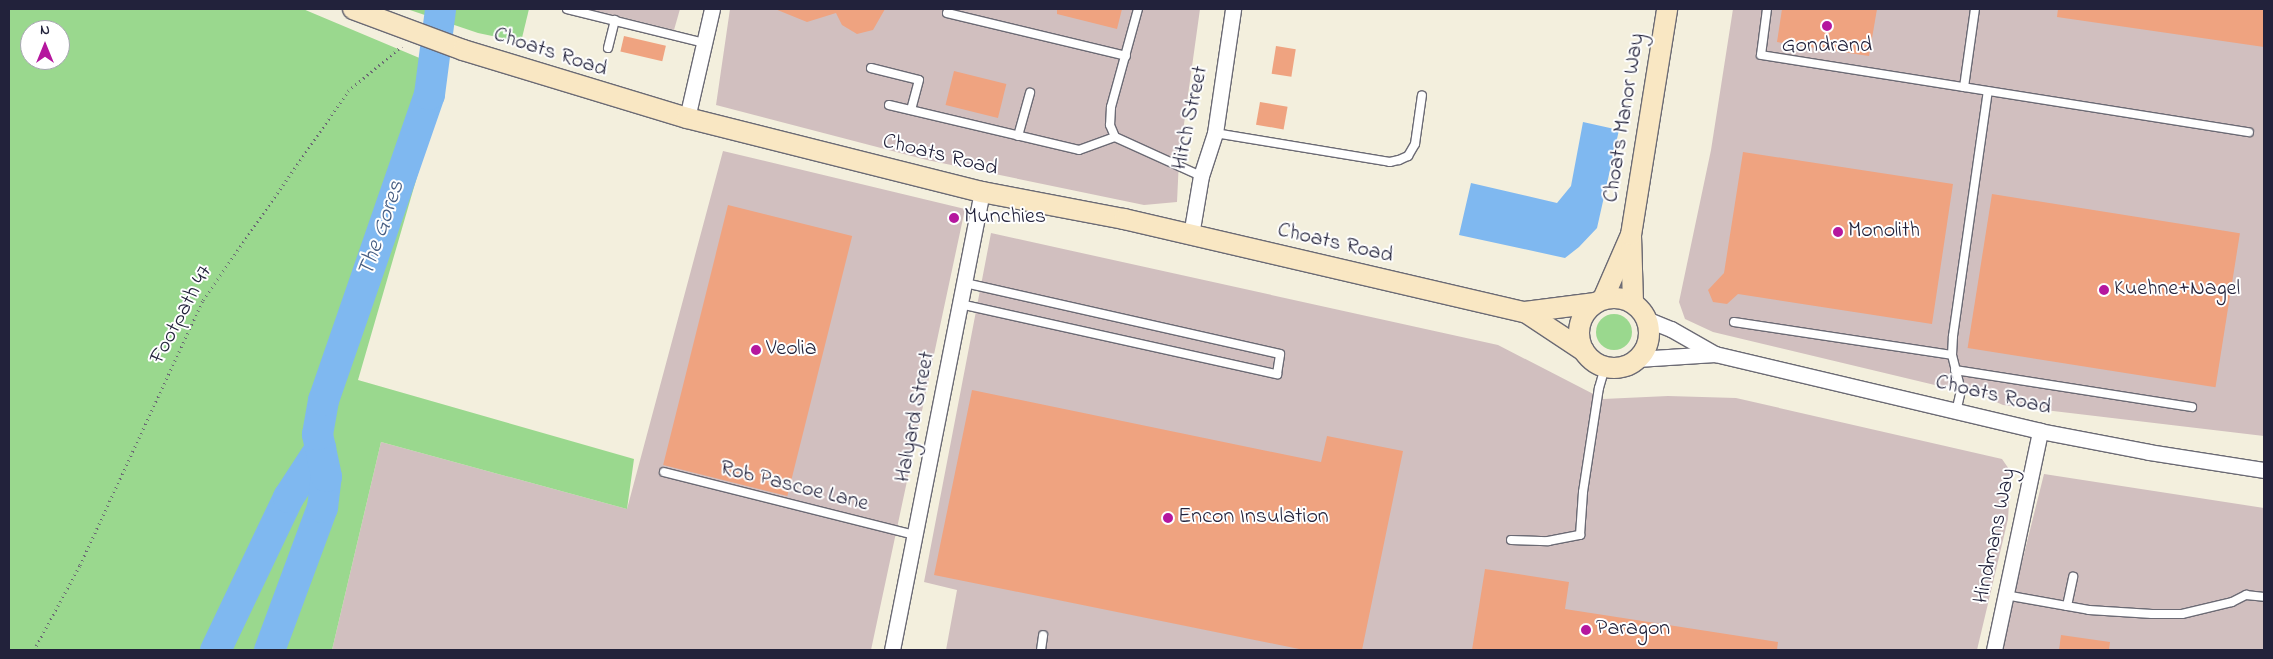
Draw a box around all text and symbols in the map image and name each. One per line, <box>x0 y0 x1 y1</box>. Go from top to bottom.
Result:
north arrow <box>20 20 70 70</box>
text: N <box>40 20 50 41</box>
marker: Gondrand <box>1821 20 1833 32</box>
street label: Choats Road <box>490 22 610 84</box>
street label: Choats Manor Way <box>1599 32 1651 204</box>
place label: Gondrand <box>1782 34 1872 60</box>
street label: Hitch Street <box>1167 64 1215 172</box>
street label: Choats Road <box>880 129 1000 183</box>
water label: The Gores <box>352 177 412 281</box>
place label: Munchies <box>964 205 1046 231</box>
marker: Munchies <box>948 212 960 224</box>
street label: Choats Road <box>1275 218 1395 270</box>
place label: Monolith <box>1848 219 1920 245</box>
marker: Monolith <box>1832 226 1844 238</box>
street label: Footpath 47 <box>145 261 219 369</box>
place label: Kuehne+Nagel <box>2114 277 2240 303</box>
marker: Kuehne+Nagel <box>2098 284 2110 296</box>
place label: Veolia <box>766 337 817 363</box>
marker: Veolia <box>750 344 762 356</box>
street label: Halyard Street <box>890 349 942 485</box>
street label: Choats Road <box>1933 370 2053 422</box>
street label: Rob Pascoe Lane <box>717 456 871 518</box>
street label: Hindmans Way <box>1969 466 2023 606</box>
place label: Encon Insulation <box>1178 505 1329 531</box>
marker: Encon Insulation <box>1162 512 1174 524</box>
place label: Paragon <box>1596 617 1670 643</box>
marker: Paragon <box>1580 624 1592 636</box>

